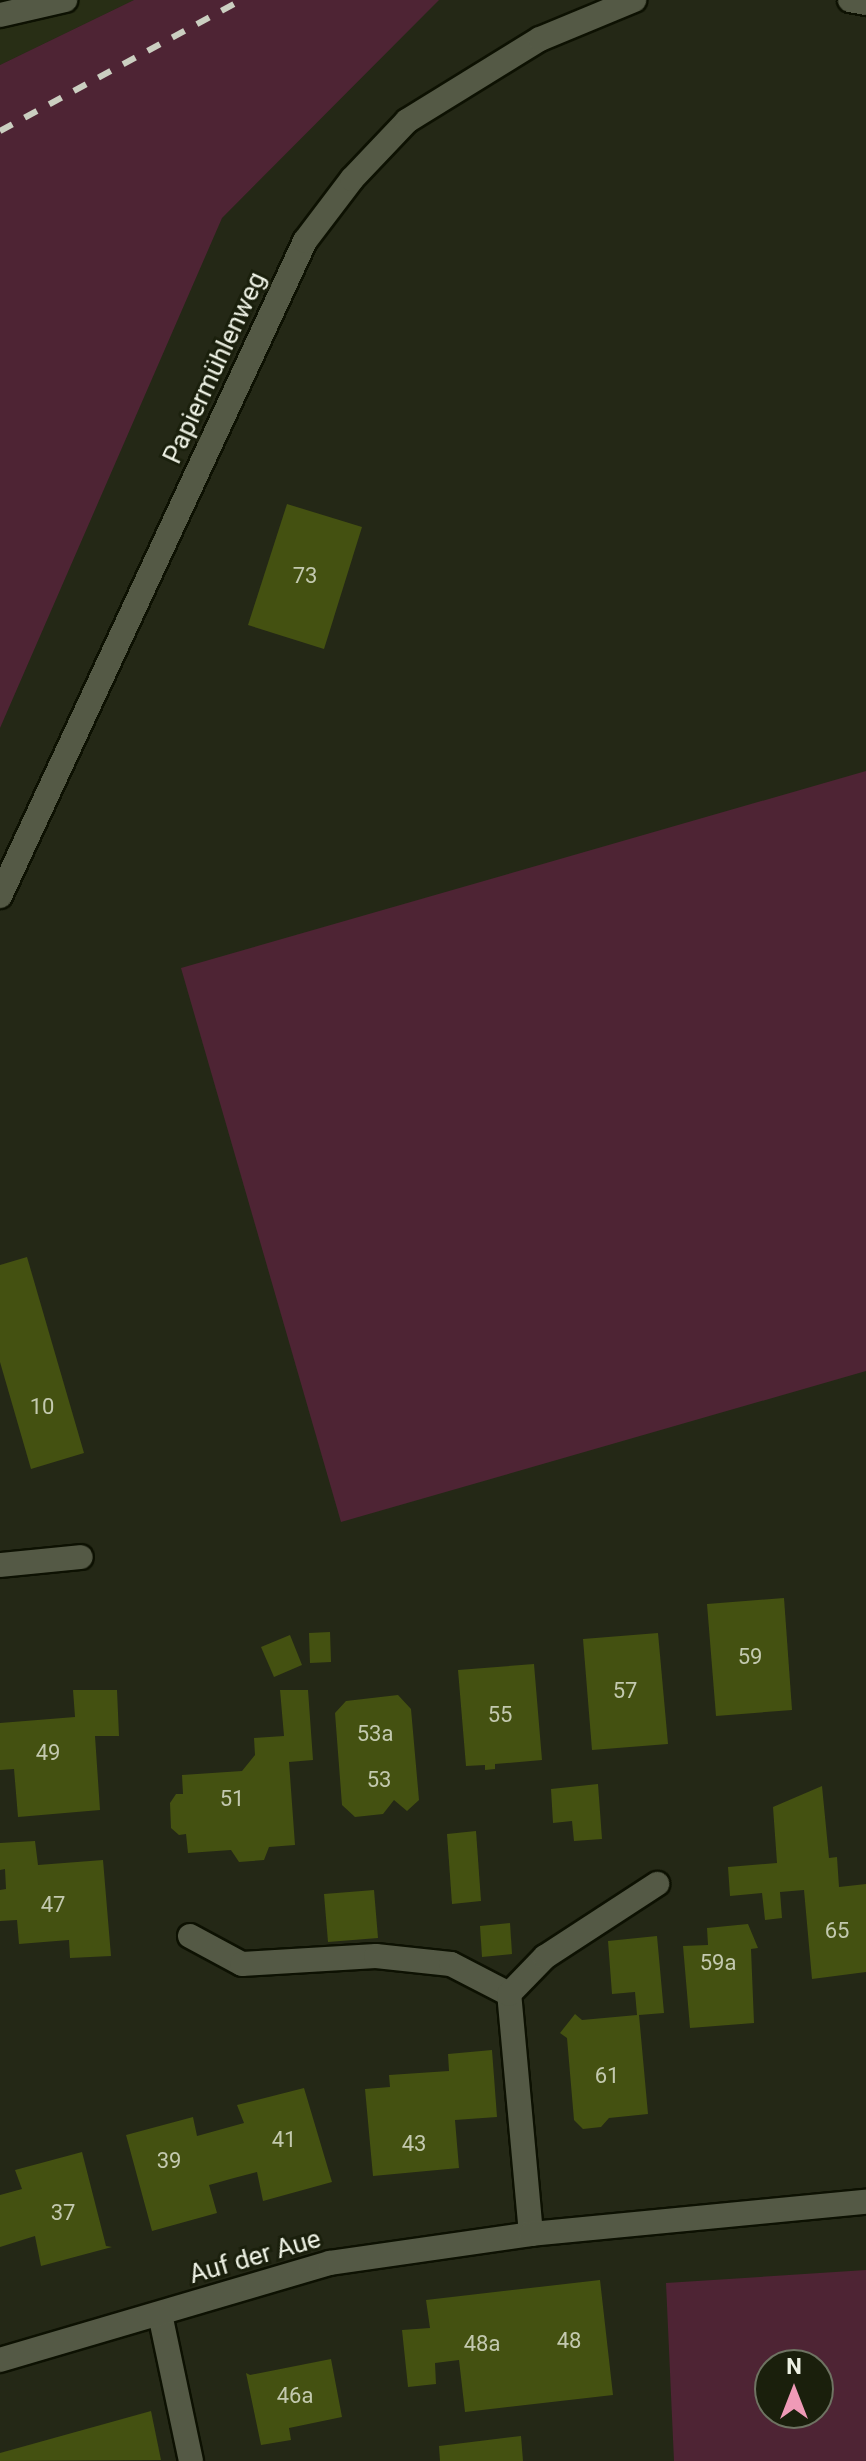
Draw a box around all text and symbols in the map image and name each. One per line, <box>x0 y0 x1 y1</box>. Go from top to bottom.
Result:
street label: Papiermühlenweg <box>157 267 273 469</box>
house number: 73 <box>293 563 317 589</box>
house number: 10 <box>30 1394 54 1420</box>
house number: 59 <box>738 1644 762 1670</box>
house number: 57 <box>613 1678 637 1704</box>
house number: 55 <box>488 1702 512 1728</box>
house number: 53a <box>357 1721 393 1747</box>
house number: 49 <box>36 1740 60 1766</box>
house number: 53 <box>367 1767 391 1793</box>
house number: 51 <box>220 1786 244 1812</box>
house number: 47 <box>41 1892 65 1918</box>
house number: 65 <box>825 1918 849 1944</box>
house number: 59a <box>700 1950 736 1976</box>
house number: 61 <box>595 2063 619 2089</box>
house number: 41 <box>272 2127 296 2153</box>
house number: 43 <box>402 2131 426 2157</box>
house number: 39 <box>157 2148 181 2174</box>
house number: 37 <box>51 2200 75 2226</box>
street label: Auf der Aue <box>186 2223 324 2291</box>
house number: 48 <box>557 2328 581 2354</box>
house number: 48a <box>464 2331 500 2357</box>
north arrow <box>754 2349 834 2429</box>
text: N <box>786 2354 802 2379</box>
house number: 46a <box>277 2383 313 2409</box>

